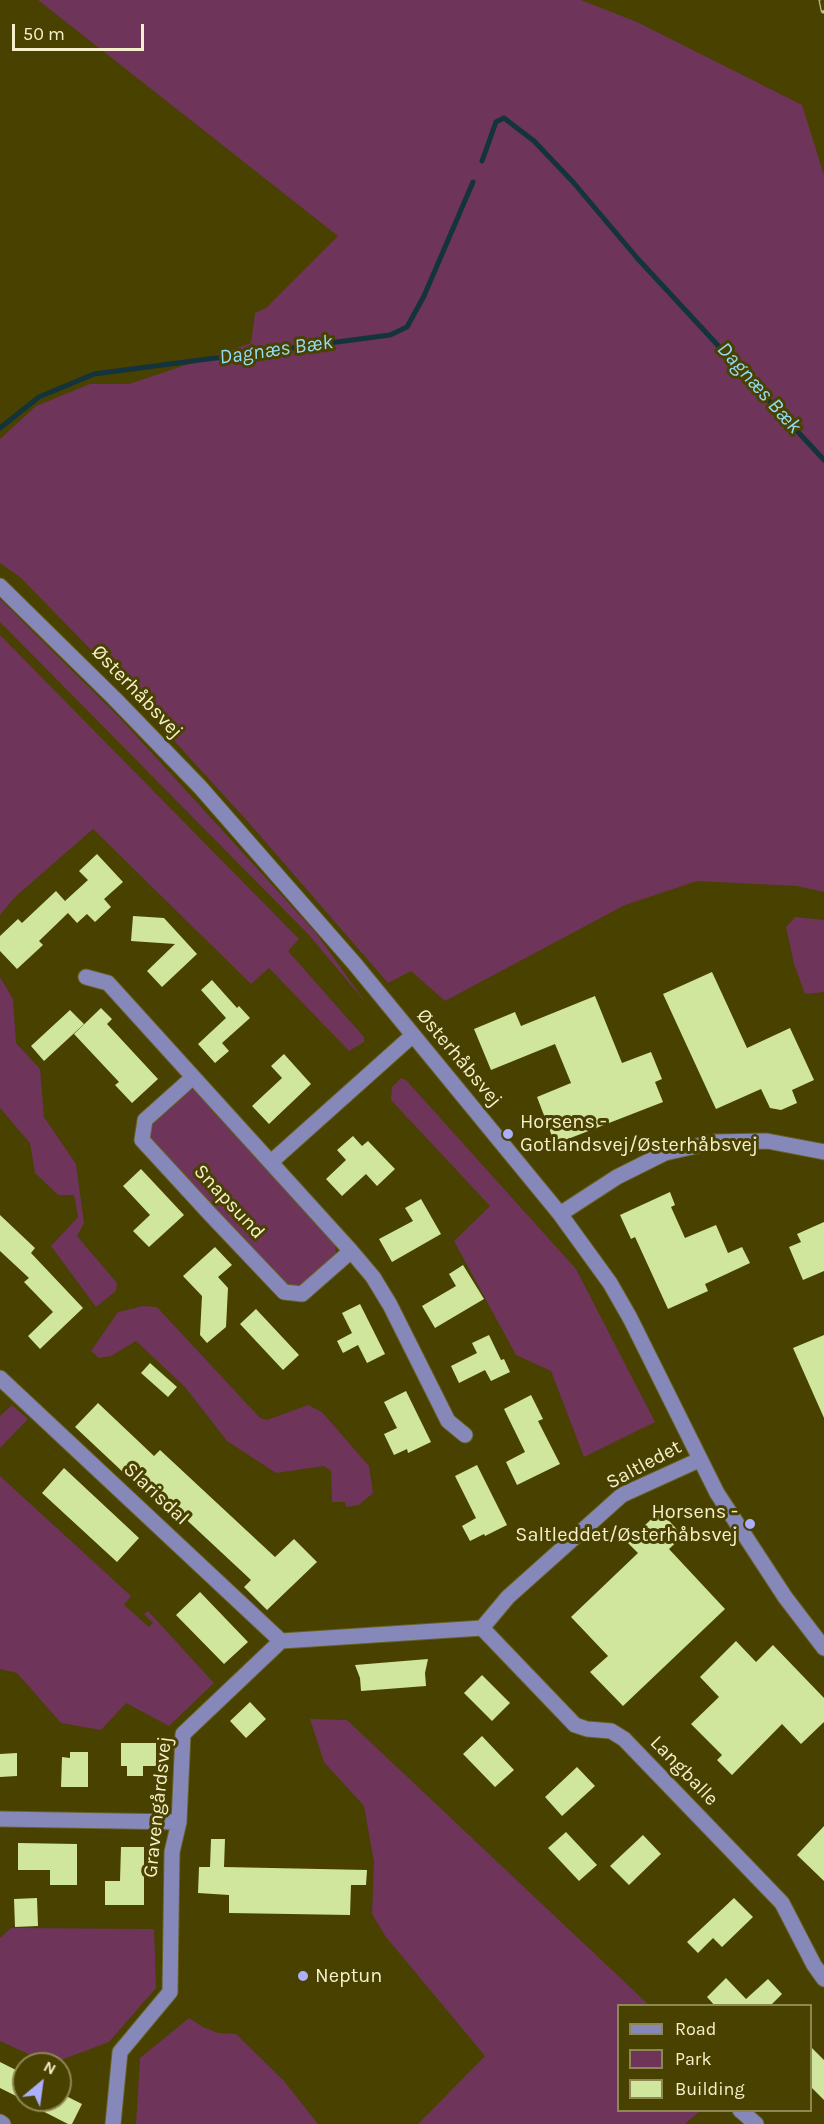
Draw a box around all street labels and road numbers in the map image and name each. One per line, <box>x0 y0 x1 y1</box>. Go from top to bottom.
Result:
street label: Østerhåbsvej <box>87 640 187 744</box>
street label: Østerhåbsvej <box>411 1004 507 1112</box>
street label: Snapsund <box>188 1160 270 1244</box>
street label: Saltledet <box>602 1435 686 1495</box>
street label: Slarisdal <box>118 1458 194 1530</box>
street label: Langballe <box>645 1731 723 1811</box>
street label: Gravengårdsvej <box>139 1735 177 1879</box>

